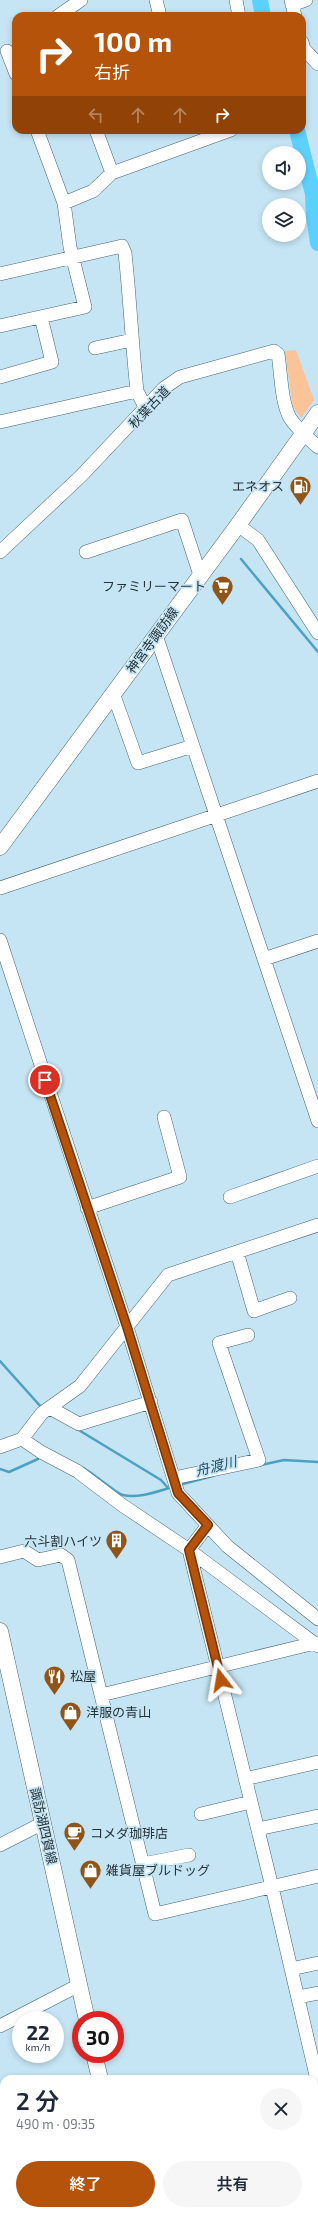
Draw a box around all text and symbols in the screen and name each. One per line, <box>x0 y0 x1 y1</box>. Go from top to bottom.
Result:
text: 100 m <box>94 24 172 58</box>
icon: right <box>28 28 80 80</box>
text: 右折 <box>94 61 130 83</box>
icon: left <box>85 104 107 126</box>
icon: ahead <box>127 104 149 126</box>
icon: ahead <box>169 104 191 126</box>
icon: right <box>211 104 233 126</box>
map controls <box>262 146 306 242</box>
button: sound <box>262 146 306 190</box>
button: layers <box>262 198 306 242</box>
street label: 秋葉古道 <box>125 383 173 431</box>
fuel station icon: エネオス <box>287 473 313 506</box>
place label: エネオス <box>232 478 284 494</box>
supermarket icon: ファミリーマート <box>209 573 235 606</box>
place label: ファミリーマート <box>102 578 206 594</box>
street label: 神宮寺諏訪線 <box>123 604 181 676</box>
pin <box>28 1063 62 1097</box>
icon: arrive <box>34 1069 56 1091</box>
water label: 舟渡川 <box>193 1452 240 1479</box>
building icon: 六斗割ハイツ <box>104 1528 130 1561</box>
place label: 六斗割ハイツ <box>24 1533 102 1549</box>
position arrow <box>200 1659 242 1701</box>
restaurant icon: 松屋 <box>41 1663 67 1696</box>
place label: 松屋 <box>70 1668 96 1684</box>
shop icon: 洋服の青山 <box>58 1699 84 1732</box>
place label: 洋服の青山 <box>86 1704 151 1720</box>
street label: 諏訪湖四賀線 <box>27 1786 61 1866</box>
cafe icon: コメダ珈琲店 <box>62 1820 88 1853</box>
place label: コメダ珈琲店 <box>90 1825 168 1841</box>
shop icon: 雑貨屋ブルドッグ <box>77 1857 103 1890</box>
place label: 雑貨屋ブルドッグ <box>106 1862 210 1878</box>
speed limit sign: 30 <box>72 2011 124 2063</box>
text: 22 <box>26 2020 50 2044</box>
text: km/h <box>26 2041 50 2053</box>
text: 2 分 <box>16 2086 59 2115</box>
button: close <box>260 2088 302 2130</box>
text: 490 m · 09:35 <box>16 2116 95 2132</box>
button: 終了 <box>16 2161 155 2207</box>
button: 共有 <box>163 2161 302 2207</box>

